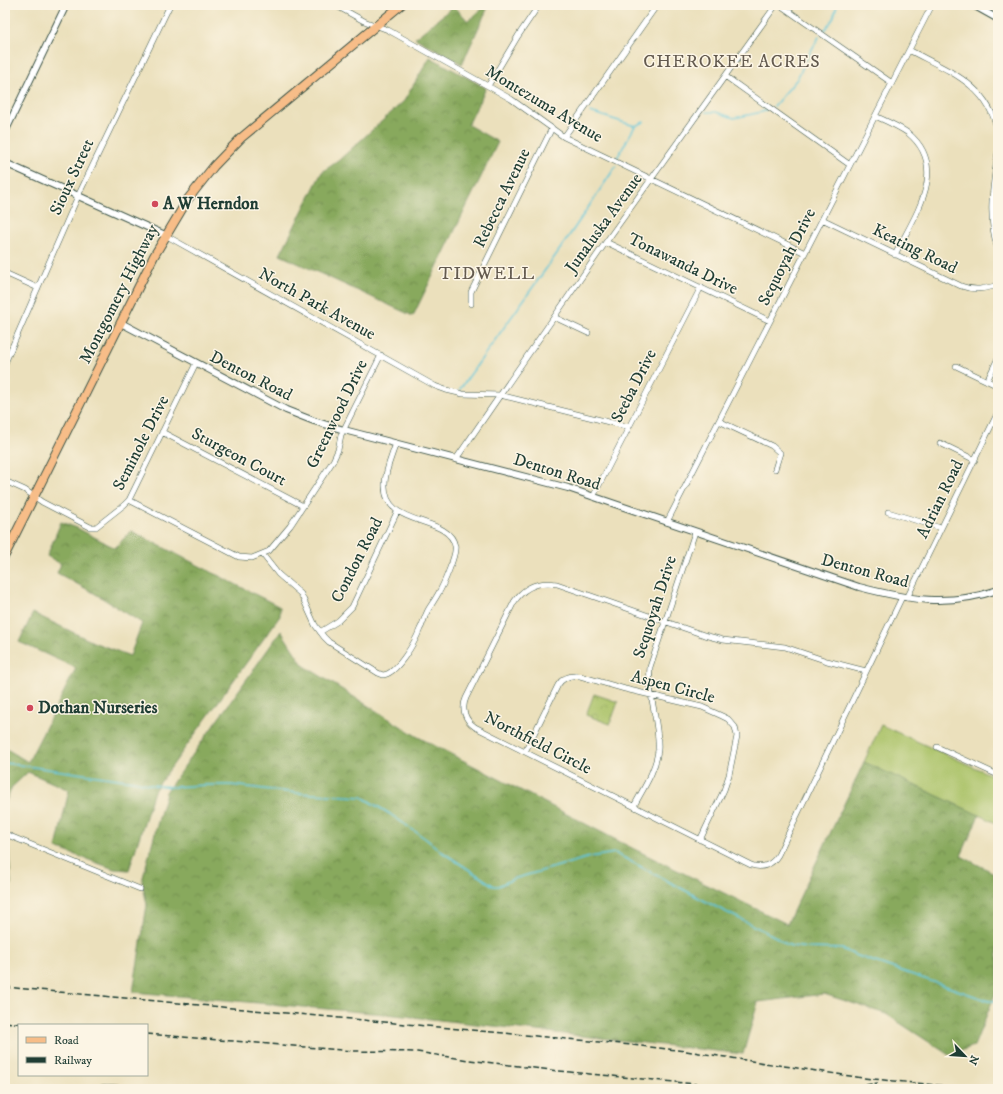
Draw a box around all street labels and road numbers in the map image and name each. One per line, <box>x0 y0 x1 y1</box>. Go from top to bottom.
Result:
street label: Montezuma Avenue <box>481 60 607 148</box>
street label: Sioux Street <box>45 135 100 219</box>
street label: Rebecca Avenue <box>468 145 536 251</box>
street label: Junaluska Avenue <box>559 169 648 279</box>
street label: Sequoyah Drive <box>753 205 821 309</box>
street label: Keating Road <box>869 219 962 279</box>
street label: Montgomery Highway <box>74 220 164 368</box>
street label: Tonawanda Drive <box>624 228 742 300</box>
street label: North Park Avenue <box>255 263 379 345</box>
street label: Denton Road <box>206 346 297 406</box>
street label: Seeba Drive <box>606 346 662 426</box>
street label: Greenwood Drive <box>301 356 373 472</box>
street label: Seminole Drive <box>108 392 174 494</box>
street label: Sturgeon Court <box>188 423 291 492</box>
street label: Denton Road <box>511 448 604 496</box>
street label: Adrian Road <box>911 456 969 542</box>
street label: Condon Road <box>326 513 388 606</box>
street label: Denton Road <box>819 549 912 593</box>
street label: Sequoyah Drive <box>628 553 682 661</box>
street label: Aspen Circle <box>629 665 717 709</box>
street label: Northfield Circle <box>481 706 595 780</box>

